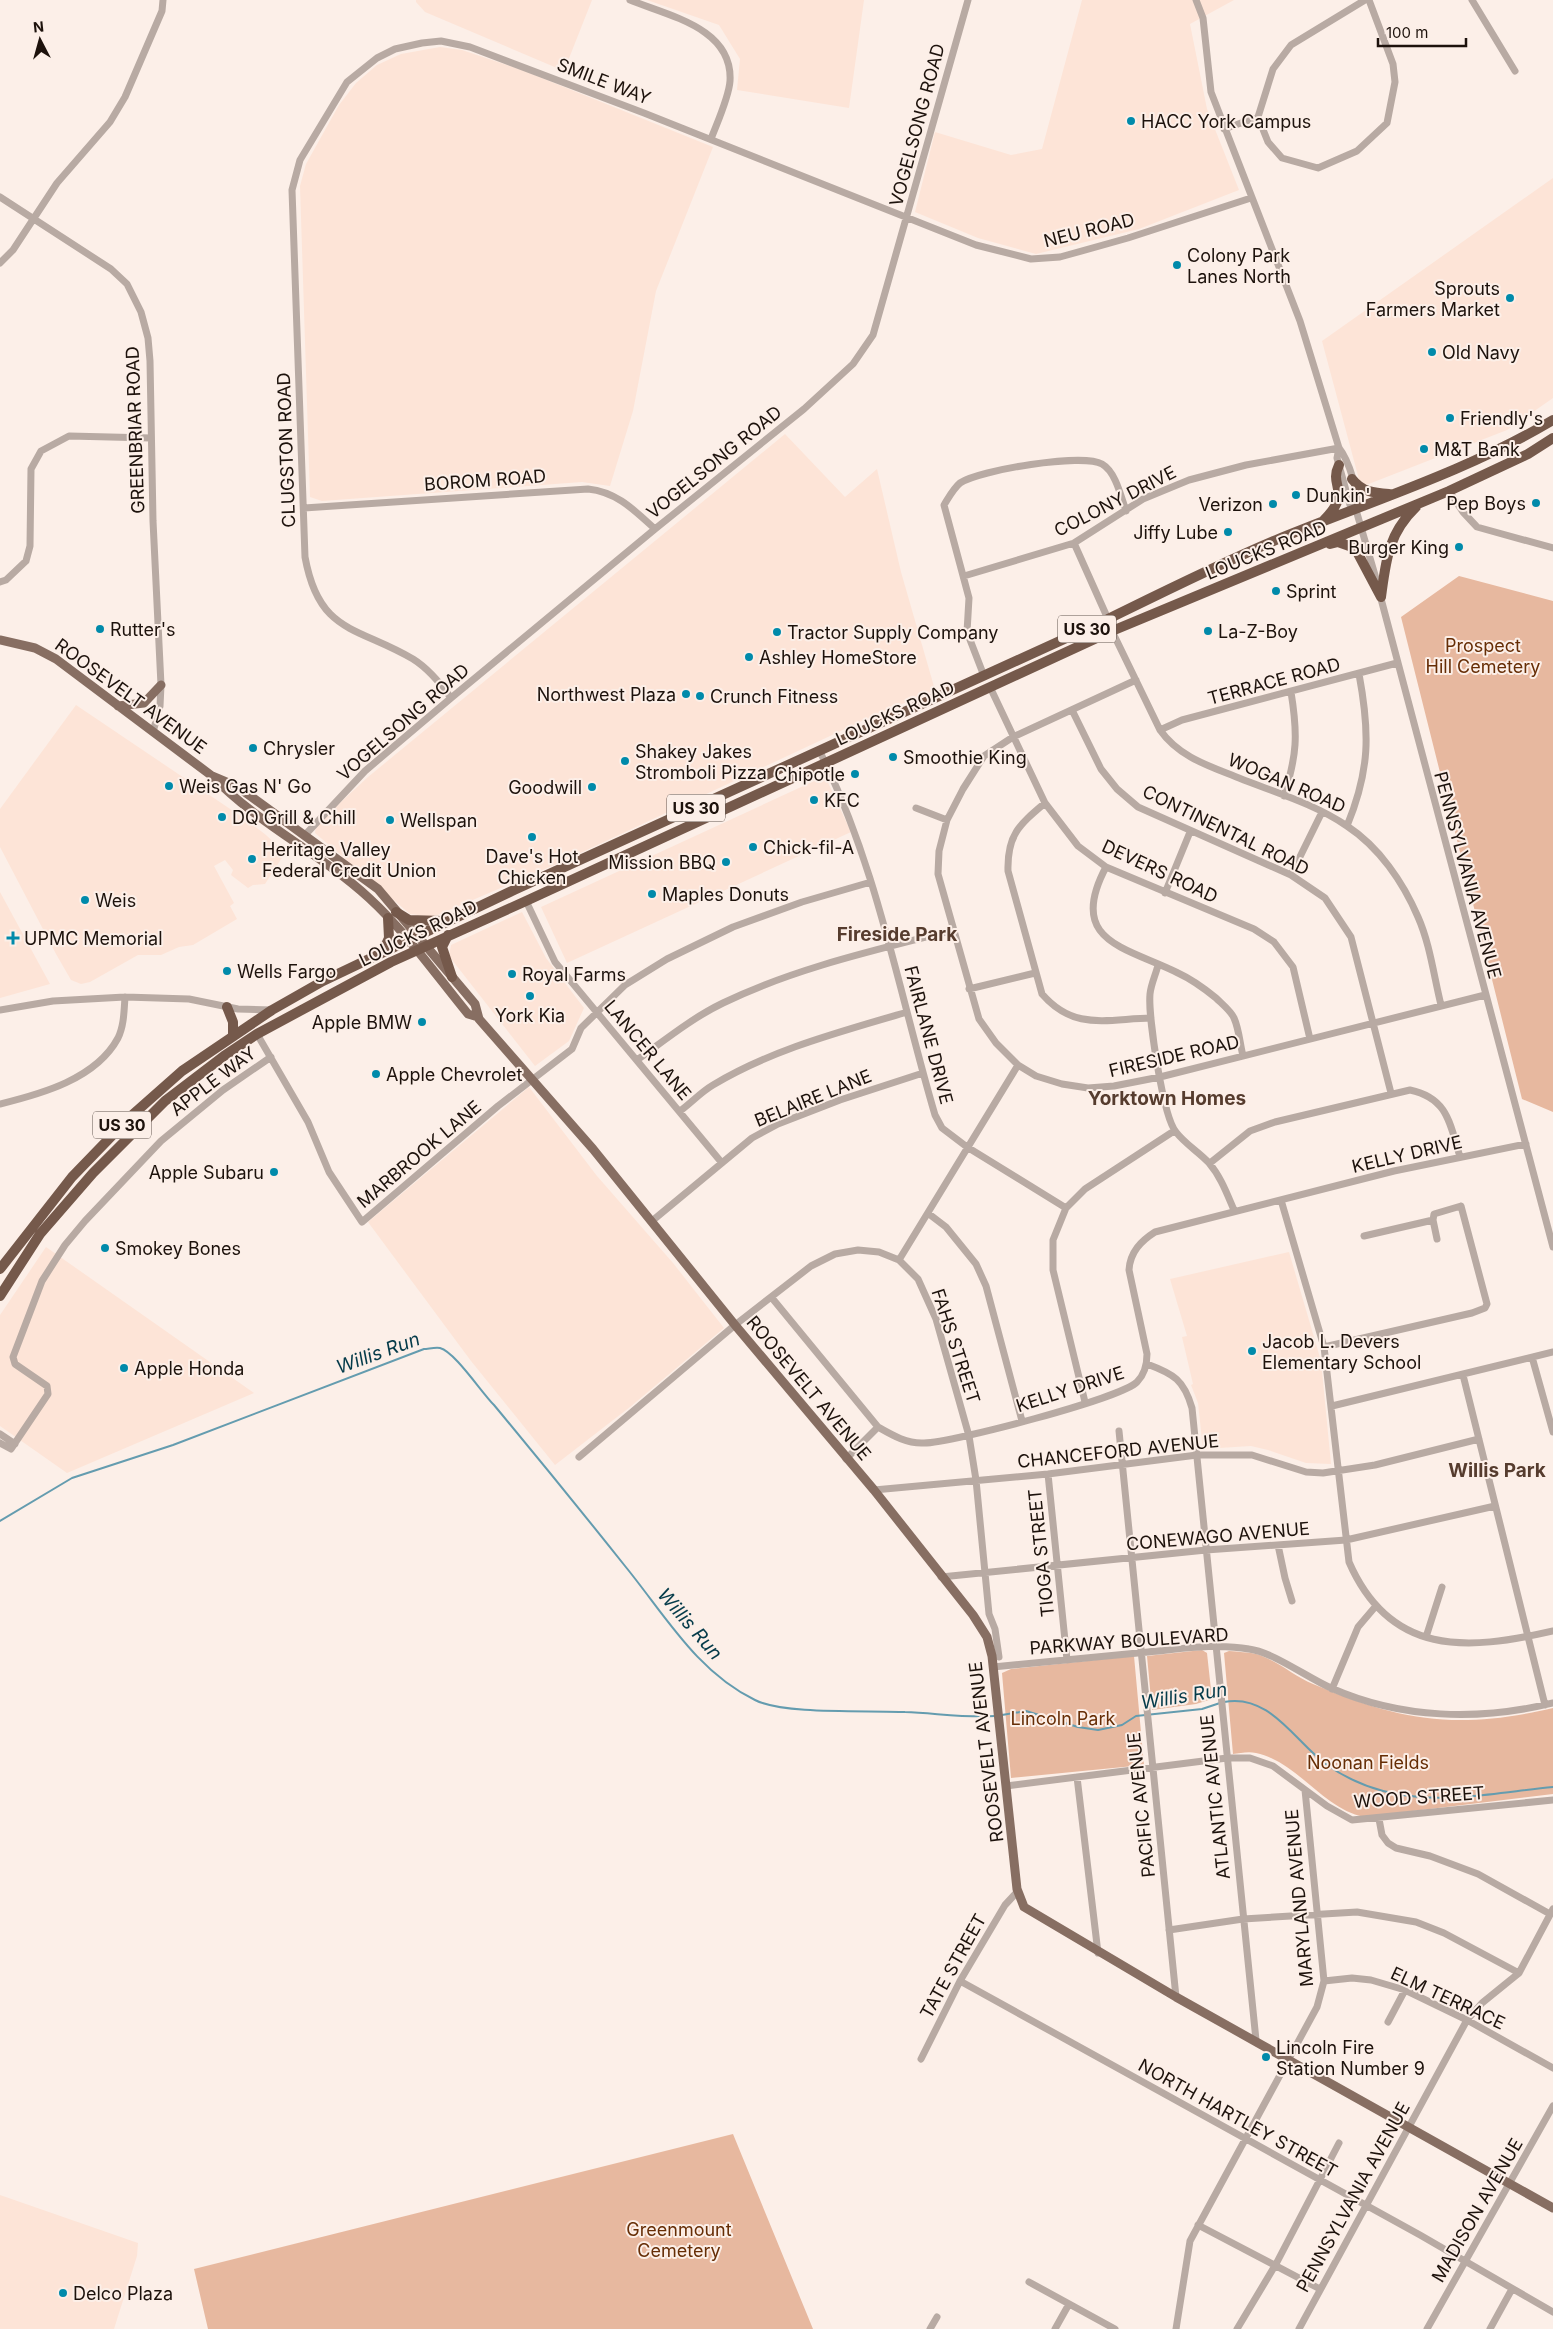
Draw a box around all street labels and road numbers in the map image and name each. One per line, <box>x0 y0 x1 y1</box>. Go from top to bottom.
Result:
street label: VOGELSONG ROAD <box>885 41 949 209</box>
street label: SMILE WAY <box>554 54 654 108</box>
street label: NEU ROAD <box>1041 209 1137 251</box>
street label: GREENBRIAR ROAD <box>122 346 148 514</box>
street label: CLUGSTON ROAD <box>273 372 299 528</box>
street label: VOGELSONG ROAD <box>642 401 786 523</box>
street label: COLONY DRIVE <box>1051 461 1179 541</box>
street label: BOROM ROAD <box>423 465 547 495</box>
street label: LOUCKS ROAD <box>1202 516 1330 584</box>
road number: US 30 <box>1058 616 1116 642</box>
street label: ROOSEVELT AVENUE <box>51 634 211 758</box>
street label: TERRACE ROAD <box>1205 653 1343 709</box>
street label: VOGELSONG ROAD <box>333 659 473 785</box>
street label: LOUCKS ROAD <box>832 676 958 750</box>
street label: WOGAN ROAD <box>1225 749 1349 817</box>
street label: PENNSYLVANIA AVENUE <box>1430 769 1506 981</box>
street label: CONTINENTAL ROAD <box>1139 781 1313 879</box>
road number: US 30 <box>667 794 725 821</box>
street label: DEVERS ROAD <box>1099 835 1221 907</box>
street label: LOUCKS ROAD <box>356 895 480 971</box>
street label: FAIRLANE DRIVE <box>900 963 958 1107</box>
street label: LANCER LANE <box>600 996 696 1104</box>
street label: FIRESIDE ROAD <box>1107 1031 1241 1081</box>
street label: APPLE WAY <box>166 1042 260 1120</box>
street label: BELAIRE LANE <box>751 1065 875 1131</box>
street label: MARBROOK LANE <box>353 1096 485 1212</box>
road number: US 30 <box>93 1112 151 1138</box>
street label: KELLY DRIVE <box>1350 1131 1464 1177</box>
street label: FAHS STREET <box>928 1286 984 1406</box>
street label: ROOSEVELT AVENUE <box>742 1312 876 1464</box>
street label: KELLY DRIVE <box>1013 1362 1127 1416</box>
street label: CHANCEFORD AVENUE <box>1016 1430 1220 1472</box>
street label: TIOGA STREET <box>1024 1488 1058 1618</box>
street label: CONEWAGO AVENUE <box>1125 1518 1311 1554</box>
street label: PARKWAY BOULEVARD <box>1029 1624 1229 1658</box>
street label: ROOSEVELT AVENUE <box>964 1660 1008 1844</box>
street label: ATLANTIC AVENUE <box>1196 1714 1234 1880</box>
street label: PACIFIC AVENUE <box>1123 1731 1159 1879</box>
street label: WOOD STREET <box>1353 1782 1485 1812</box>
street label: MARYLAND AVENUE <box>1281 1808 1317 1988</box>
street label: TATE STREET <box>916 1910 990 2022</box>
street label: ELM TERRACE <box>1388 1962 1508 2034</box>
street label: NORTH HARTLEY STREET <box>1135 2054 1341 2182</box>
street label: PENNSYLVANIA AVENUE <box>1292 2098 1414 2296</box>
street label: MADISON AVENUE <box>1427 2134 1527 2286</box>

